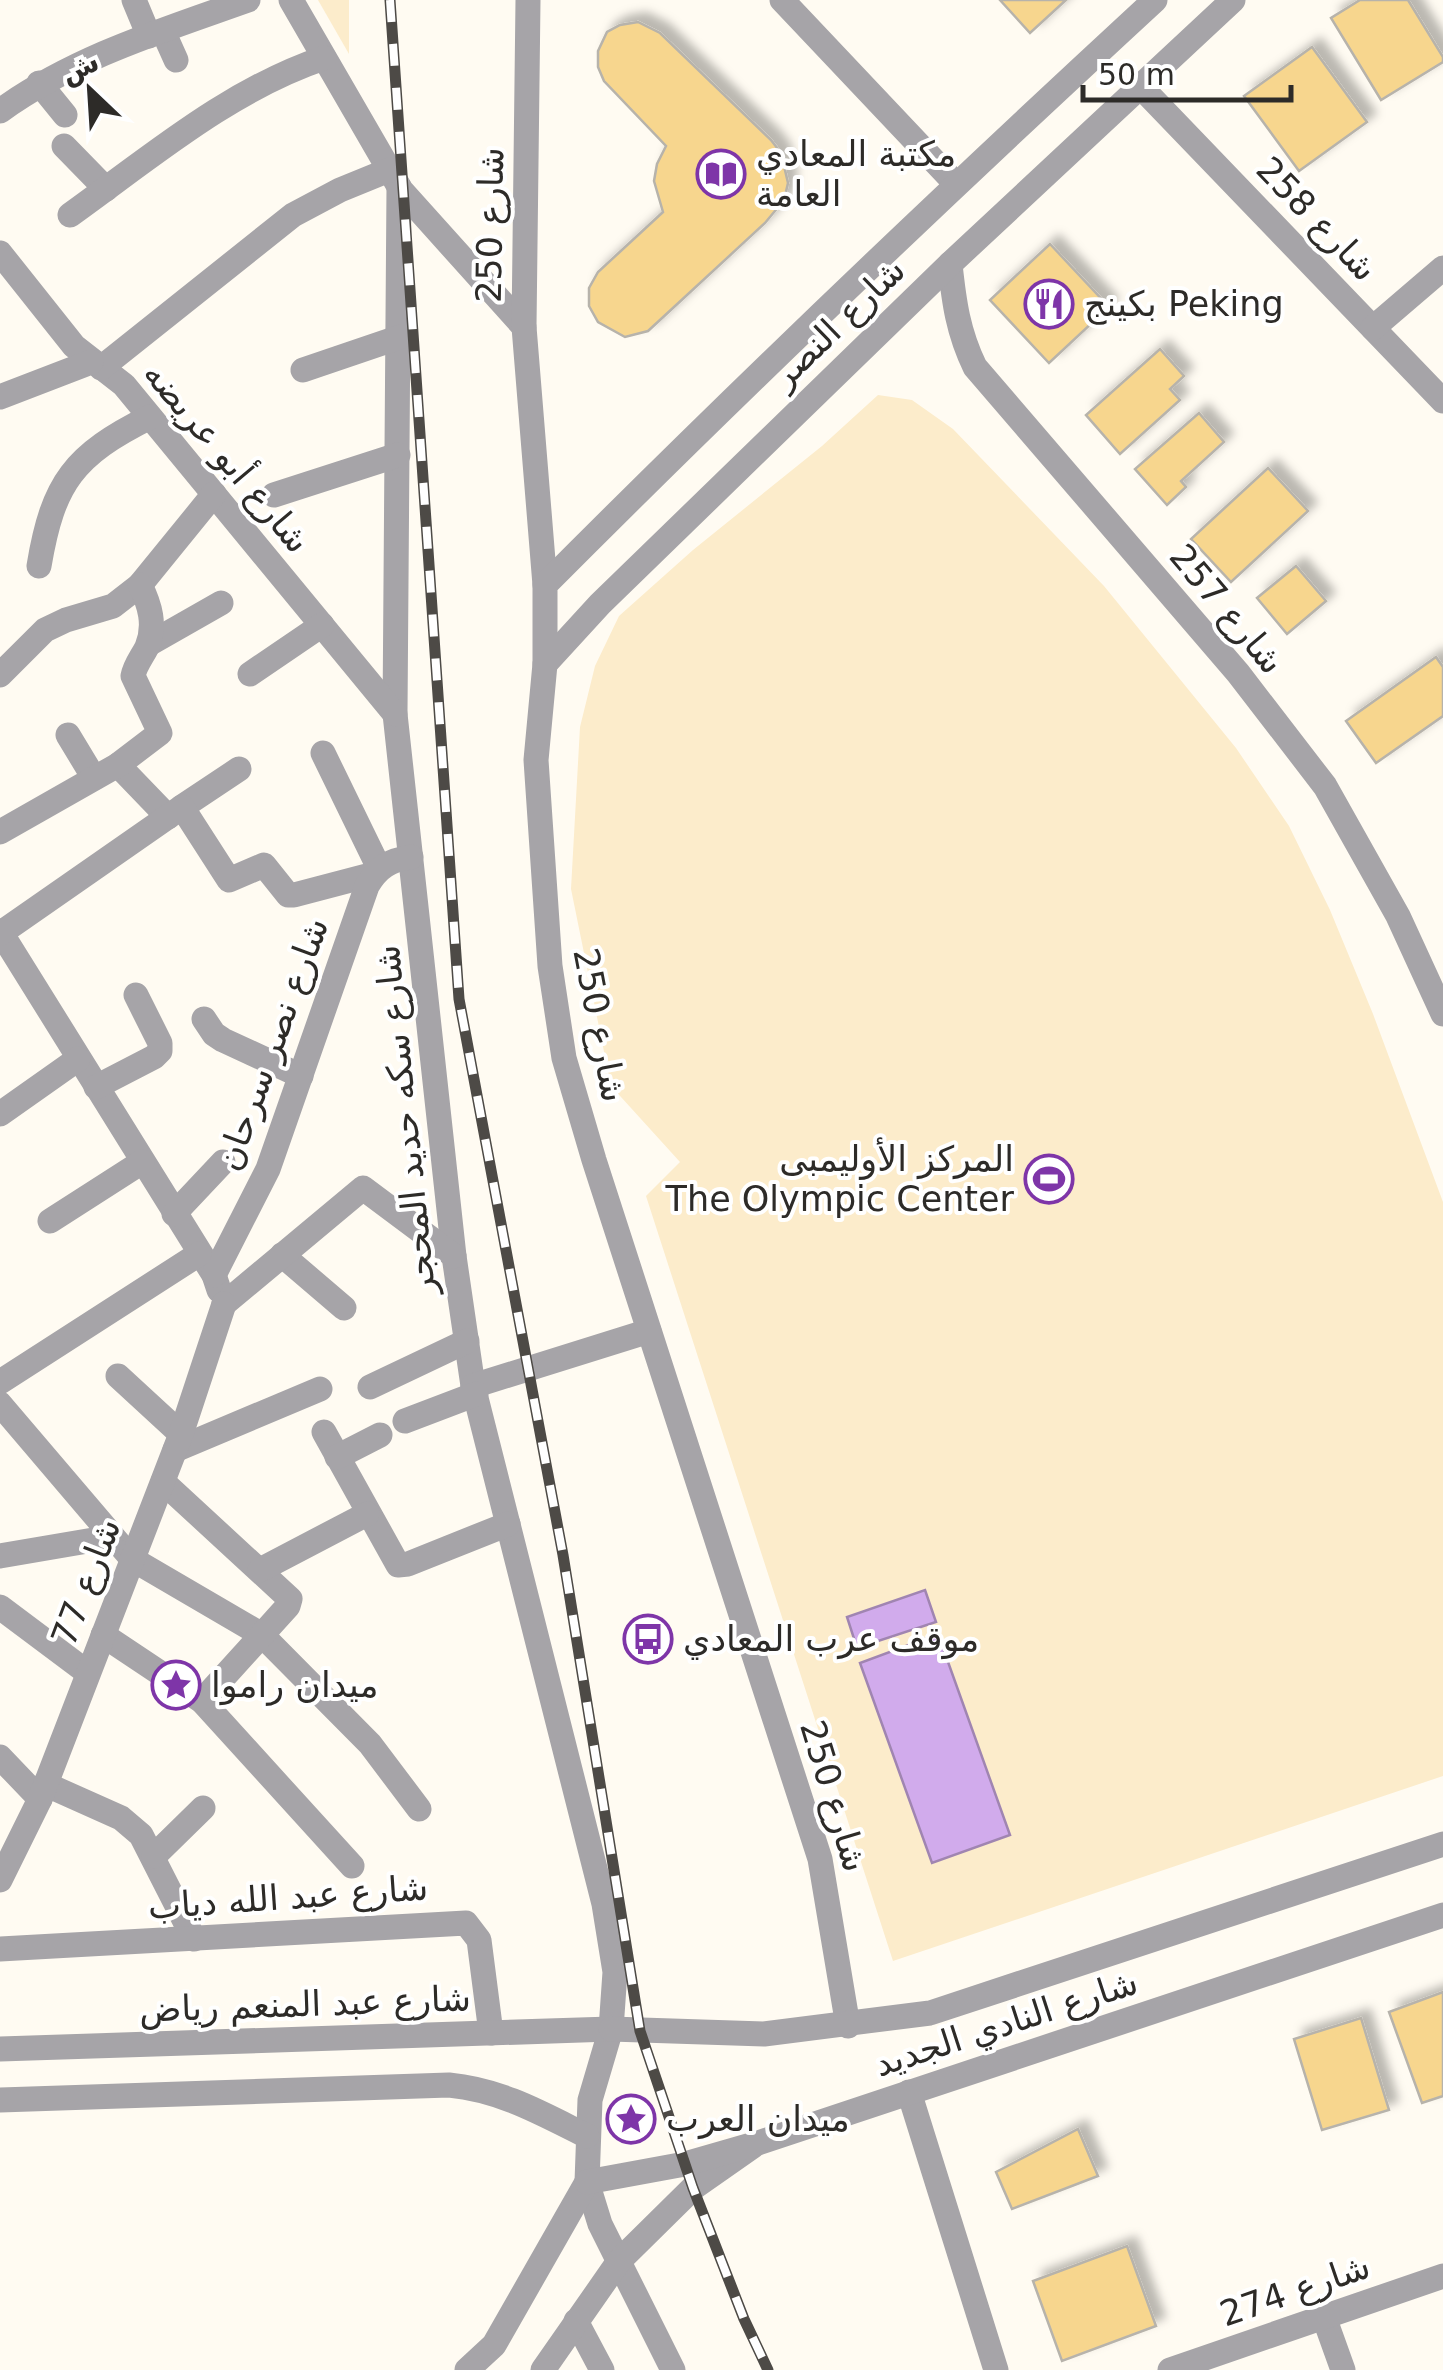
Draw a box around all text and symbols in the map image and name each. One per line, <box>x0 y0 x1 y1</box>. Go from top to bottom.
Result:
north arrow <box>40 40 140 140</box>
scale bar <box>1083 40 1290 102</box>
text: ش <box>55 45 104 91</box>
text: 50 m <box>1098 57 1175 92</box>
place label: مكتبة المعادي العامة <box>756 134 956 214</box>
street label: شارع 250 <box>469 147 512 303</box>
library icon: مكتبة المعادي العامة <box>695 148 747 200</box>
street label: شارع 258 <box>1248 149 1385 290</box>
street label: شارع النصر <box>762 250 914 398</box>
restaurant icon: بكينج Peking <box>1023 278 1075 330</box>
place label: بكينج Peking <box>1084 284 1284 325</box>
street label: شارع أبو عريضه <box>135 352 321 561</box>
street label: شارع 257 <box>1161 537 1292 682</box>
street label: شارع نصر سرحان <box>208 912 337 1176</box>
street label: شارع سكه حديد المحجر <box>367 943 444 1299</box>
street label: شارع 250 <box>565 945 634 1105</box>
place label: المركز الأوليمبى The Olympic Center <box>665 1137 1015 1219</box>
sports icon: المركز الأوليمبى The Olympic Center <box>1023 1153 1075 1205</box>
street label: شارع 77 <box>43 1513 130 1652</box>
bus stop icon: موقف عرب المعادي <box>622 1613 674 1665</box>
place label: موقف عرب المعادي <box>683 1619 979 1660</box>
place icon: ميدان راموا <box>150 1659 202 1711</box>
place label: ميدان راموا <box>211 1665 378 1706</box>
street label: شارع 250 <box>791 1716 876 1877</box>
street label: شارع عبد الله دياب <box>147 1867 429 1928</box>
street label: شارع النادي الجديد <box>869 1962 1143 2085</box>
street label: شارع عبد المنعم رياض <box>138 1978 472 2031</box>
place icon: ميدان العرب <box>605 2093 657 2145</box>
place label: ميدان العرب <box>666 2099 850 2140</box>
street label: شارع 274 <box>1215 2246 1375 2335</box>

